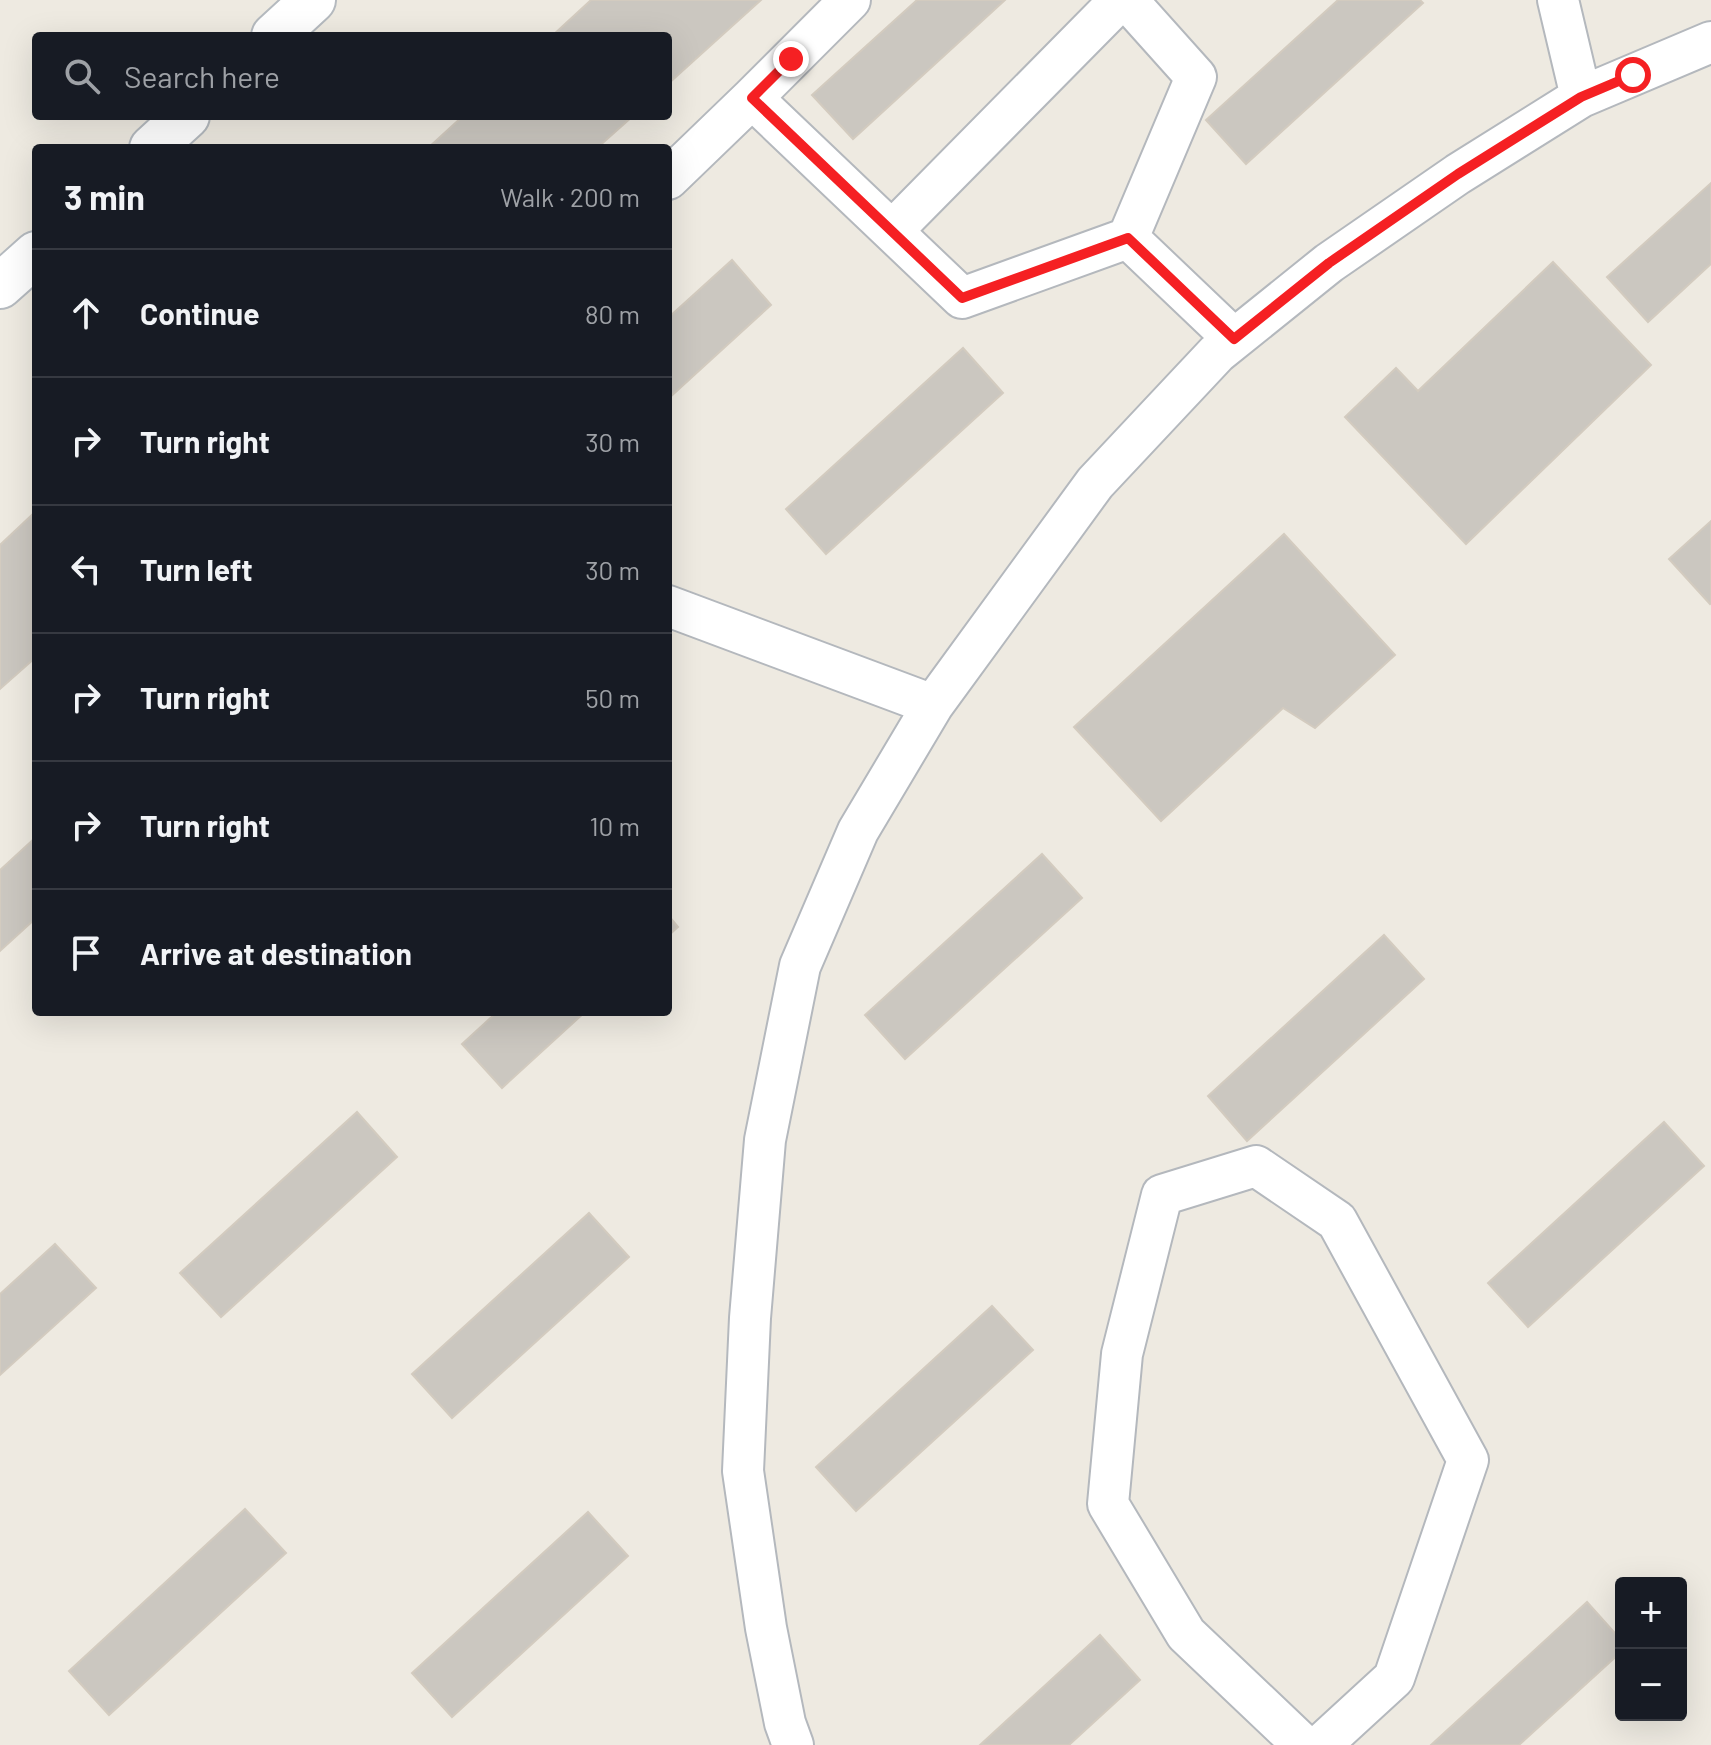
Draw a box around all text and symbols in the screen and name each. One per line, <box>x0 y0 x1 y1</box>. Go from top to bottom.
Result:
search box <box>32 32 672 120</box>
route end <box>773 41 809 77</box>
icon: search <box>60 54 104 98</box>
route start <box>1615 57 1651 93</box>
text: Search here <box>124 58 280 94</box>
text: 3 min <box>64 176 145 217</box>
text: Walk · 200 m <box>500 181 640 212</box>
icon: ahead <box>64 291 108 335</box>
text: Continue <box>140 295 260 331</box>
text: 80 m <box>585 298 640 329</box>
icon: right <box>64 419 108 463</box>
text: Turn right <box>140 423 270 459</box>
text: 30 m <box>585 426 640 457</box>
icon: left <box>64 547 108 591</box>
text: Turn left <box>140 551 253 587</box>
text: 30 m <box>585 554 640 585</box>
icon: right <box>64 675 108 719</box>
text: Turn right <box>140 679 270 715</box>
text: 50 m <box>585 682 640 713</box>
icon: right <box>64 803 108 847</box>
text: Turn right <box>140 807 270 843</box>
text: 10 m <box>590 810 640 841</box>
icon: arrive <box>64 931 108 975</box>
text: Arrive at destination <box>140 935 412 971</box>
map controls <box>1615 1577 1687 1721</box>
button: + <box>1615 1577 1687 1649</box>
button: − <box>1615 1649 1687 1721</box>

